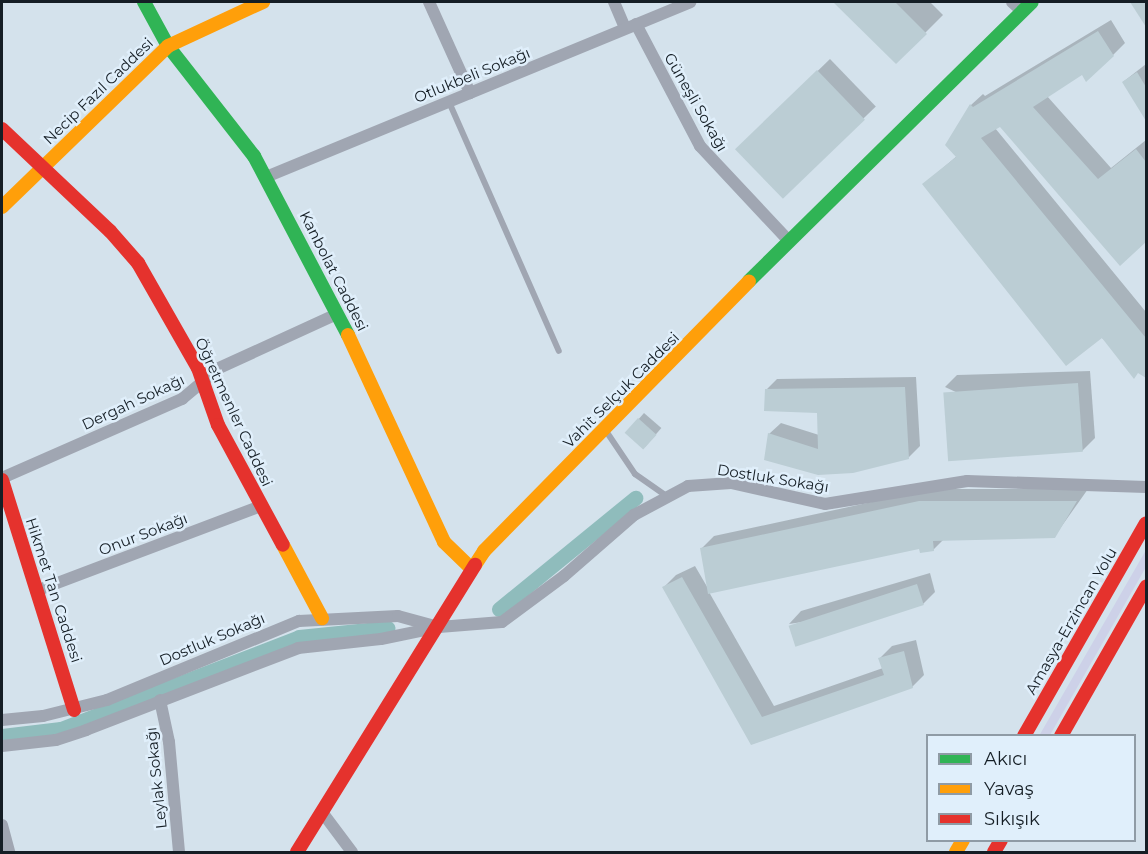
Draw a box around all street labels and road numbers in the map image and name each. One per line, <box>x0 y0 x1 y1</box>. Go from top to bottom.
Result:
street label: Necip Fazıl Caddesi <box>39 34 157 148</box>
street label: Otlukbeli Sokağı <box>411 43 533 107</box>
street label: Güneşli Sokağı <box>661 50 731 154</box>
street label: Kanbolat Caddesi <box>296 208 372 334</box>
street label: Vahit Selçuk Caddesi <box>559 328 683 452</box>
street label: Öğretmenler Caddesi <box>192 335 276 489</box>
street label: Dergah Sokağı <box>79 370 187 434</box>
street label: Dostluk Sokağı <box>716 460 830 496</box>
street label: Onur Sokağı <box>96 509 190 559</box>
street label: Hikmet Tan Caddesi <box>22 515 86 665</box>
street label: Amasya-Erzincan Yolu <box>1022 544 1120 698</box>
street label: Dostluk Sokağı <box>157 609 267 669</box>
street label: Leylak Sokağı <box>142 726 170 830</box>

